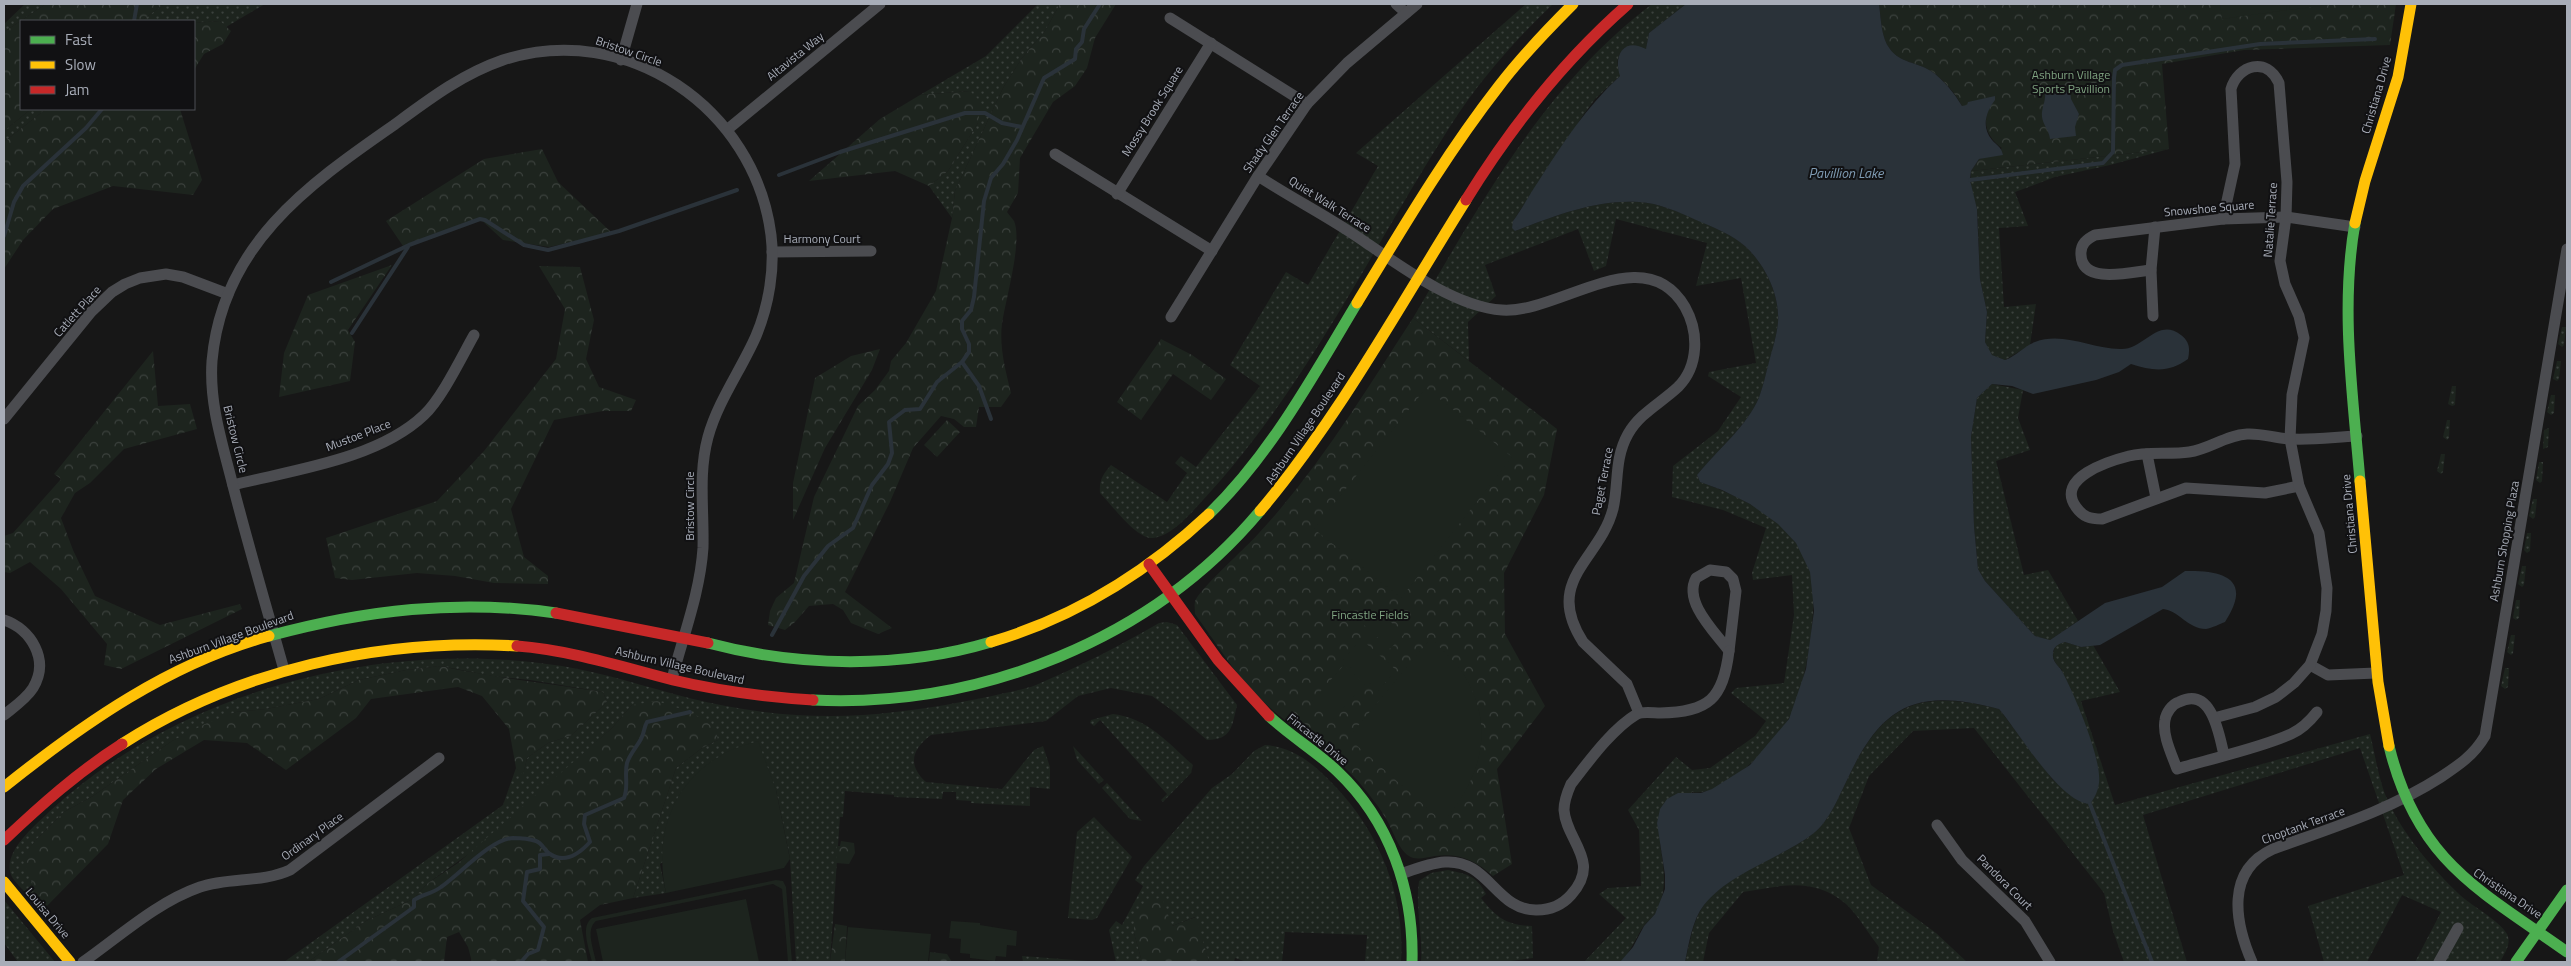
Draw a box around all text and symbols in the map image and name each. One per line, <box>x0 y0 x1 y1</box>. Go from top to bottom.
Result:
legend <box>20 20 195 110</box>
street label: Altavista Way <box>762 27 828 85</box>
text: Fast <box>65 28 93 51</box>
street label: Bristow Circle <box>593 31 665 71</box>
text: Slow <box>65 53 96 76</box>
street label: Christiana Drive <box>2356 54 2396 136</box>
street label: Mossy Brook Square <box>1116 62 1188 160</box>
park label: Ashburn Village Sports Pavillion <box>2032 65 2110 98</box>
text: Jam <box>65 78 89 101</box>
street label: Shady Glen Terrace <box>1238 87 1308 177</box>
water label: Pavillion Lake <box>1808 162 1885 183</box>
street label: Quiet Walk Terrace <box>1285 171 1375 237</box>
street label: Natalie Terrace <box>2258 182 2282 258</box>
street label: Snowshoe Square <box>2163 195 2255 221</box>
street label: Harmony Court <box>784 229 861 248</box>
street label: Catlett Place <box>49 281 105 341</box>
street label: Ashburn Village Boulevard <box>1260 368 1350 488</box>
street label: Bristow Circle <box>218 403 254 475</box>
street label: Mustoe Place <box>323 414 393 456</box>
street label: Paget Terrace <box>1586 445 1618 517</box>
street label: Bristow Circle <box>680 471 699 541</box>
street label: Christiana Drive <box>2336 474 2362 554</box>
street label: Ashburn Shopping Plaza <box>2484 479 2524 603</box>
street label: Ashburn Village Boulevard <box>166 605 296 669</box>
park label: Fincastle Fields <box>1331 605 1409 624</box>
street label: Ashburn Village Boulevard <box>614 641 746 689</box>
street label: Fincastle Drive <box>1283 708 1353 770</box>
street label: Choptank Terrace <box>2259 801 2347 849</box>
street label: Ordinary Place <box>277 807 347 865</box>
street label: Pandora Court <box>1973 850 2038 915</box>
street label: Christiana Drive <box>2470 863 2546 923</box>
street label: Louisa Drive <box>21 883 75 943</box>

